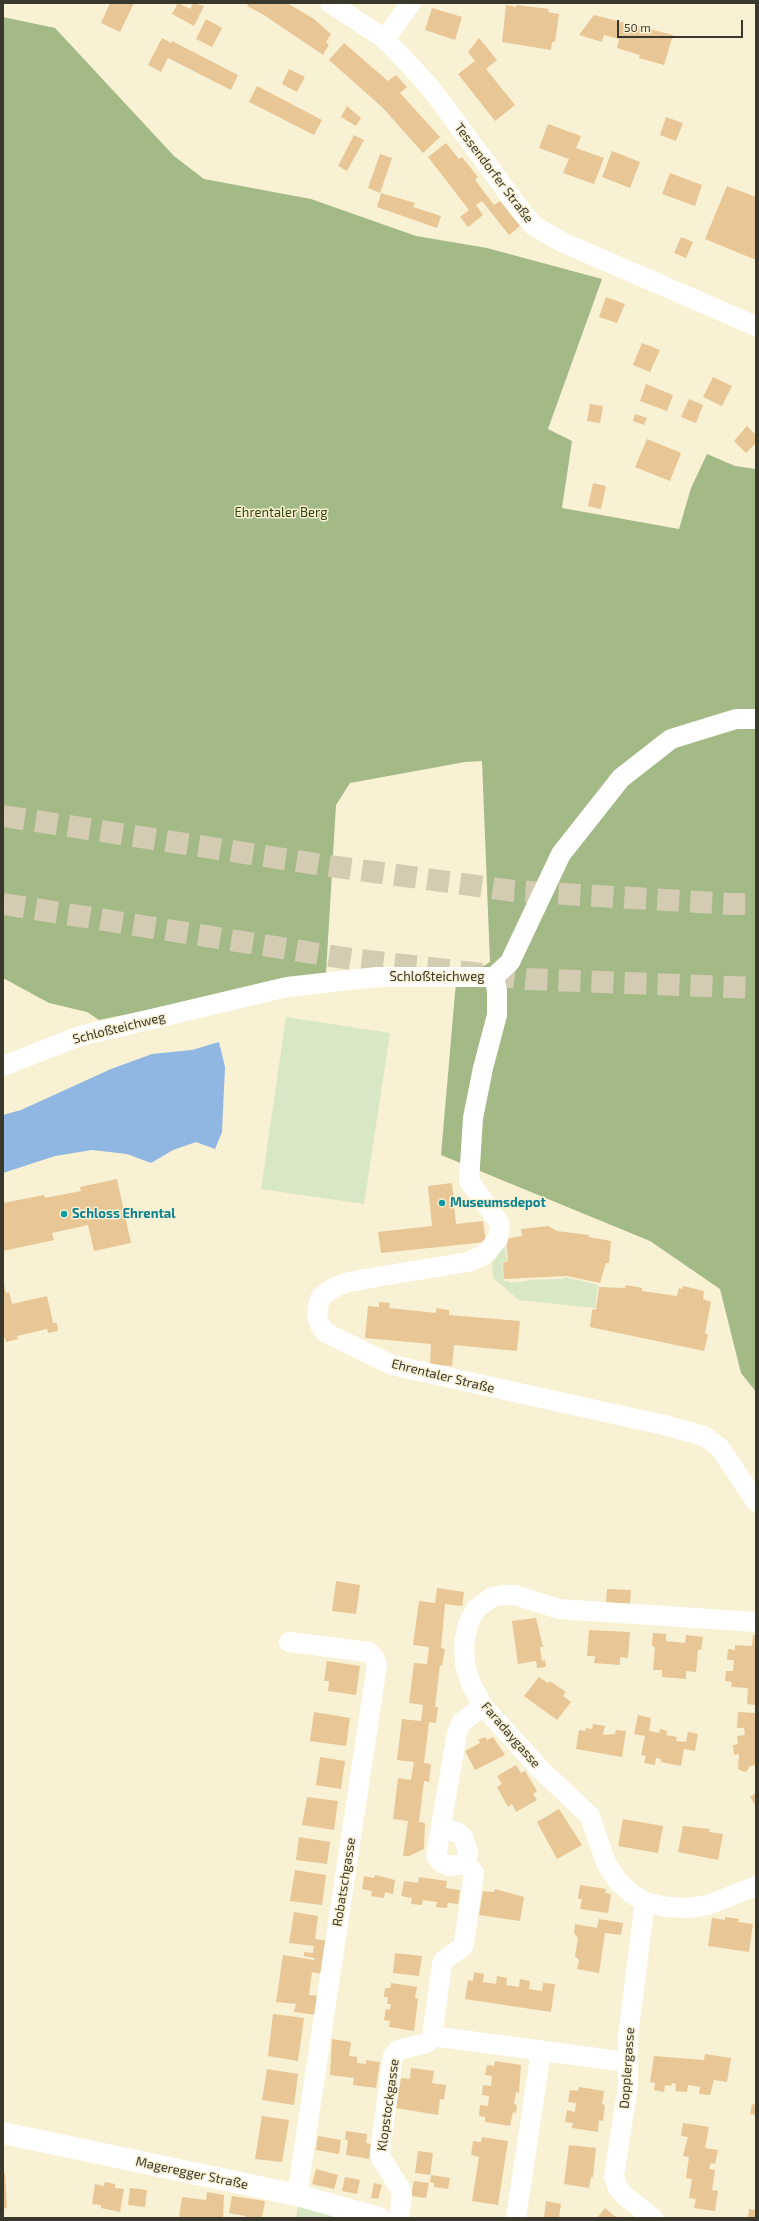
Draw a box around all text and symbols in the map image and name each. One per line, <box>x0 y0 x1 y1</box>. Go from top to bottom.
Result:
scale bar <box>619 12 745 38</box>
text: 50 m <box>624 20 651 34</box>
street label: Tessendorfer Straße <box>451 120 537 226</box>
park label: Ehrentaler Berg <box>235 505 327 521</box>
street label: Schloßteichweg <box>390 969 484 985</box>
street label: Schloßteichweg <box>71 1009 167 1047</box>
place label: Museumsdepot <box>450 1195 546 1211</box>
marker: Museumsdepot <box>437 1198 447 1208</box>
place label: Schloss Ehrental <box>72 1206 176 1222</box>
marker: Schloss Ehrental <box>59 1209 69 1219</box>
street label: Ehrentaler Straße <box>390 1356 496 1396</box>
street label: Faradaygasse <box>478 1699 544 1771</box>
street label: Robatschgasse <box>329 1836 359 1928</box>
street label: Dopplergasse <box>616 2027 638 2109</box>
street label: Klopstockgasse <box>374 2058 402 2152</box>
street label: Mageregger Straße <box>134 2153 250 2193</box>

